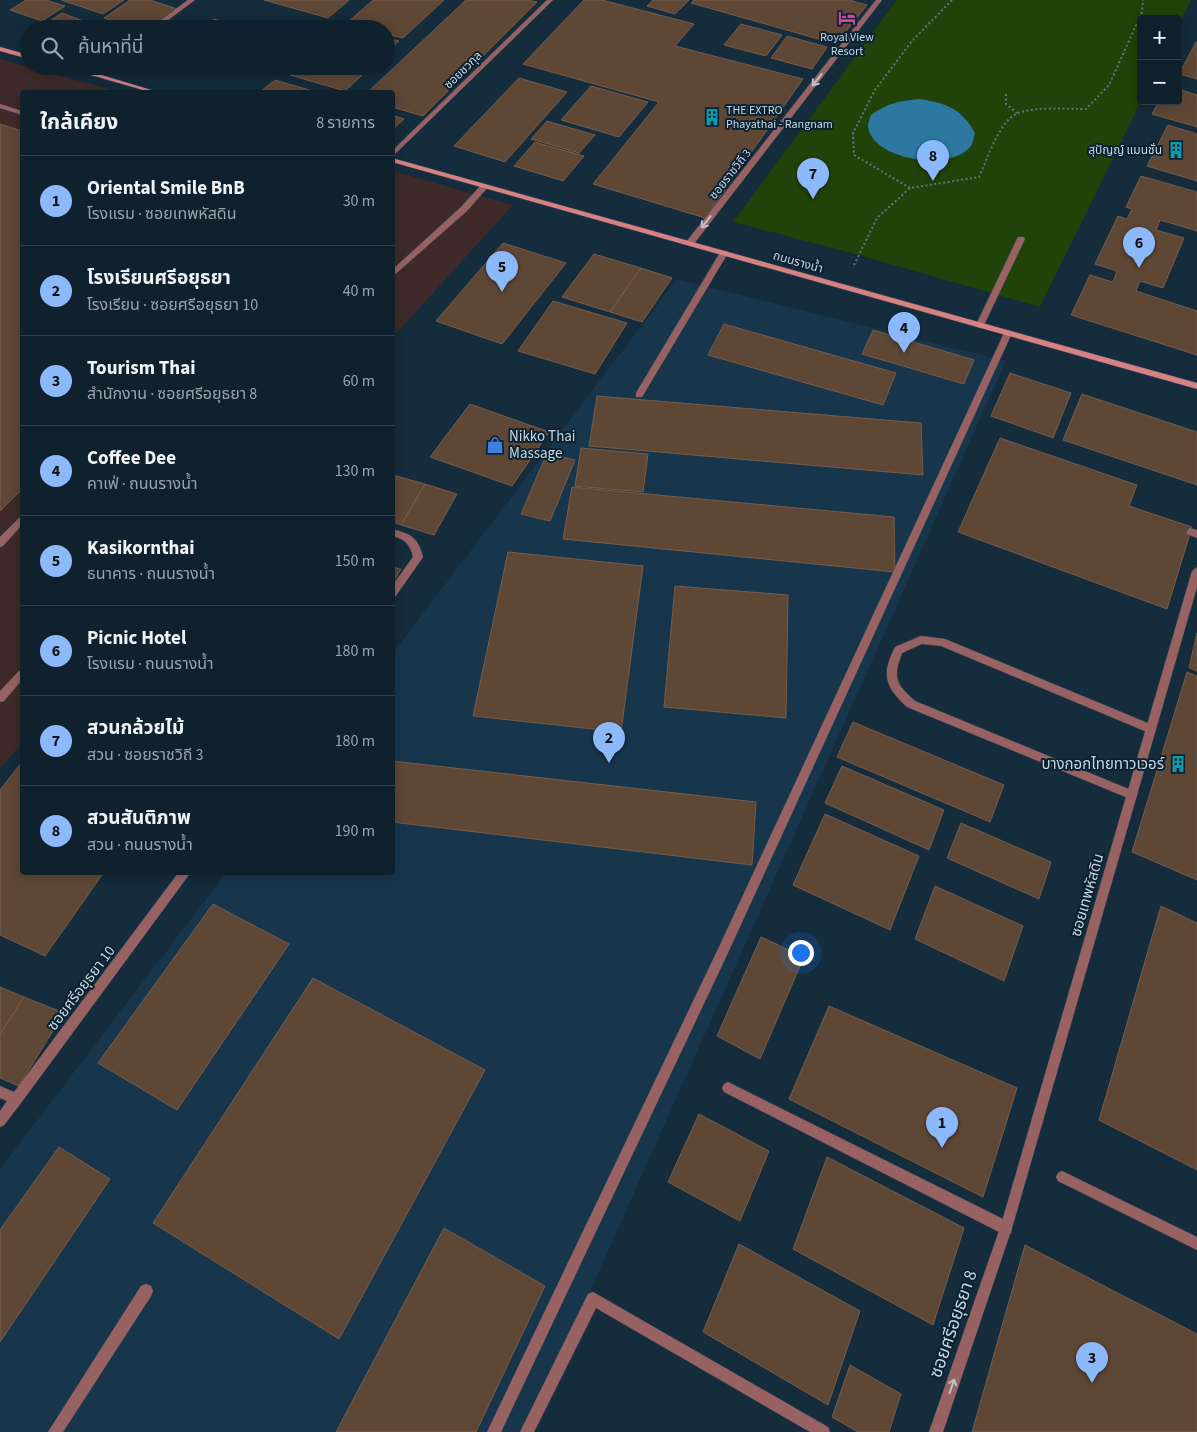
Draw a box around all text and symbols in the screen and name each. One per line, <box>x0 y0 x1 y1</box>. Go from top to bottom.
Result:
hotel icon: Royal View Resort <box>837 8 857 28</box>
map controls <box>1137 15 1182 105</box>
button: + <box>1137 15 1182 60</box>
search box <box>20 20 395 75</box>
place label: Royal View Resort <box>820 29 874 60</box>
icon: search <box>38 34 66 62</box>
text: ค้นหาที่นี่ <box>78 34 143 61</box>
street label: ซอยชวกุล <box>441 48 486 93</box>
button: − <box>1137 60 1182 105</box>
one-way arrow <box>811 73 822 86</box>
place label: THE EXTRO Phayathai - Rangnam <box>726 102 833 133</box>
text: ใกล้เคียง <box>40 107 118 137</box>
building icon: THE EXTRO Phayathai - Rangnam <box>702 107 722 127</box>
text: 8 รายการ <box>316 112 375 134</box>
pin: 8 <box>917 140 949 181</box>
building icon: สุปัญญ์ แมนชั่น <box>1166 140 1186 160</box>
place label: สุปัญญ์ แมนชั่น <box>1088 142 1162 159</box>
street label: ซอยราชวิถี 3 <box>705 146 755 203</box>
pin: 7 <box>797 158 829 199</box>
text: Oriental Smile BnB <box>87 175 245 202</box>
text: 1 <box>52 190 60 212</box>
text: 30 m <box>343 190 375 212</box>
text: โรงแรม · ซอยเทพหัสดิน <box>87 203 237 225</box>
one-way arrow <box>701 215 712 228</box>
pin: 6 <box>1123 227 1155 268</box>
street label: ถนนรางน้ำ <box>771 246 825 278</box>
pin: 5 <box>486 251 518 292</box>
text: โรงเรียนศรีอยุธยา <box>87 265 231 292</box>
text: 2 <box>52 280 60 302</box>
text: 40 m <box>343 280 375 302</box>
text: โรงเรียน · ซอยศรีอยุธยา 10 <box>87 294 258 316</box>
pin: 4 <box>888 312 920 353</box>
text: Tourism Thai <box>87 355 195 382</box>
text: 3 <box>52 370 60 392</box>
text: 60 m <box>343 370 375 392</box>
text: สำนักงาน · ซอยศรีอยุธยา 8 <box>87 383 257 405</box>
place label: Nikko Thai Massage <box>509 426 576 464</box>
shop icon: Nikko Thai Massage <box>485 435 505 455</box>
text: Coffee Dee <box>87 445 176 472</box>
text: 4 <box>52 460 60 482</box>
text: 130 m <box>335 460 375 482</box>
text: คาเฟ่ · ถนนรางน้ำ <box>87 473 197 495</box>
text: Kasikornthai <box>87 535 195 562</box>
text: 5 <box>52 550 60 572</box>
text: 150 m <box>335 550 375 572</box>
text: ธนาคาร · ถนนรางน้ำ <box>87 563 215 585</box>
text: Picnic Hotel <box>87 625 186 652</box>
text: 6 <box>52 640 60 662</box>
text: 180 m <box>335 640 375 662</box>
text: โรงแรม · ถนนรางน้ำ <box>87 653 214 675</box>
text: สวนกล้วยไม้ <box>87 715 184 742</box>
pin: 2 <box>593 722 625 763</box>
text: 7 <box>52 730 60 752</box>
text: 180 m <box>335 730 375 752</box>
text: สวน · ซอยราชวิถี 3 <box>87 744 204 766</box>
place label: บางกอกไทยทาวเวอร์ <box>1041 754 1165 775</box>
building icon: บางกอกไทยทาวเวอร์ <box>1168 754 1188 774</box>
text: สวนสันติภาพ <box>87 805 191 832</box>
text: 8 <box>52 820 60 842</box>
text: 190 m <box>335 820 375 842</box>
text: สวน · ถนนรางน้ำ <box>87 834 193 856</box>
street label: ซอยเทพหัสดิน <box>1066 851 1109 939</box>
your location <box>788 940 814 966</box>
street label: ซอยศรีอยุธยา 10 <box>43 942 120 1035</box>
pin: 1 <box>926 1107 958 1148</box>
street label: ซอยศรีอยุธยา 8 <box>923 1267 984 1381</box>
pin: 3 <box>1076 1342 1108 1383</box>
one-way arrow <box>948 1379 957 1394</box>

